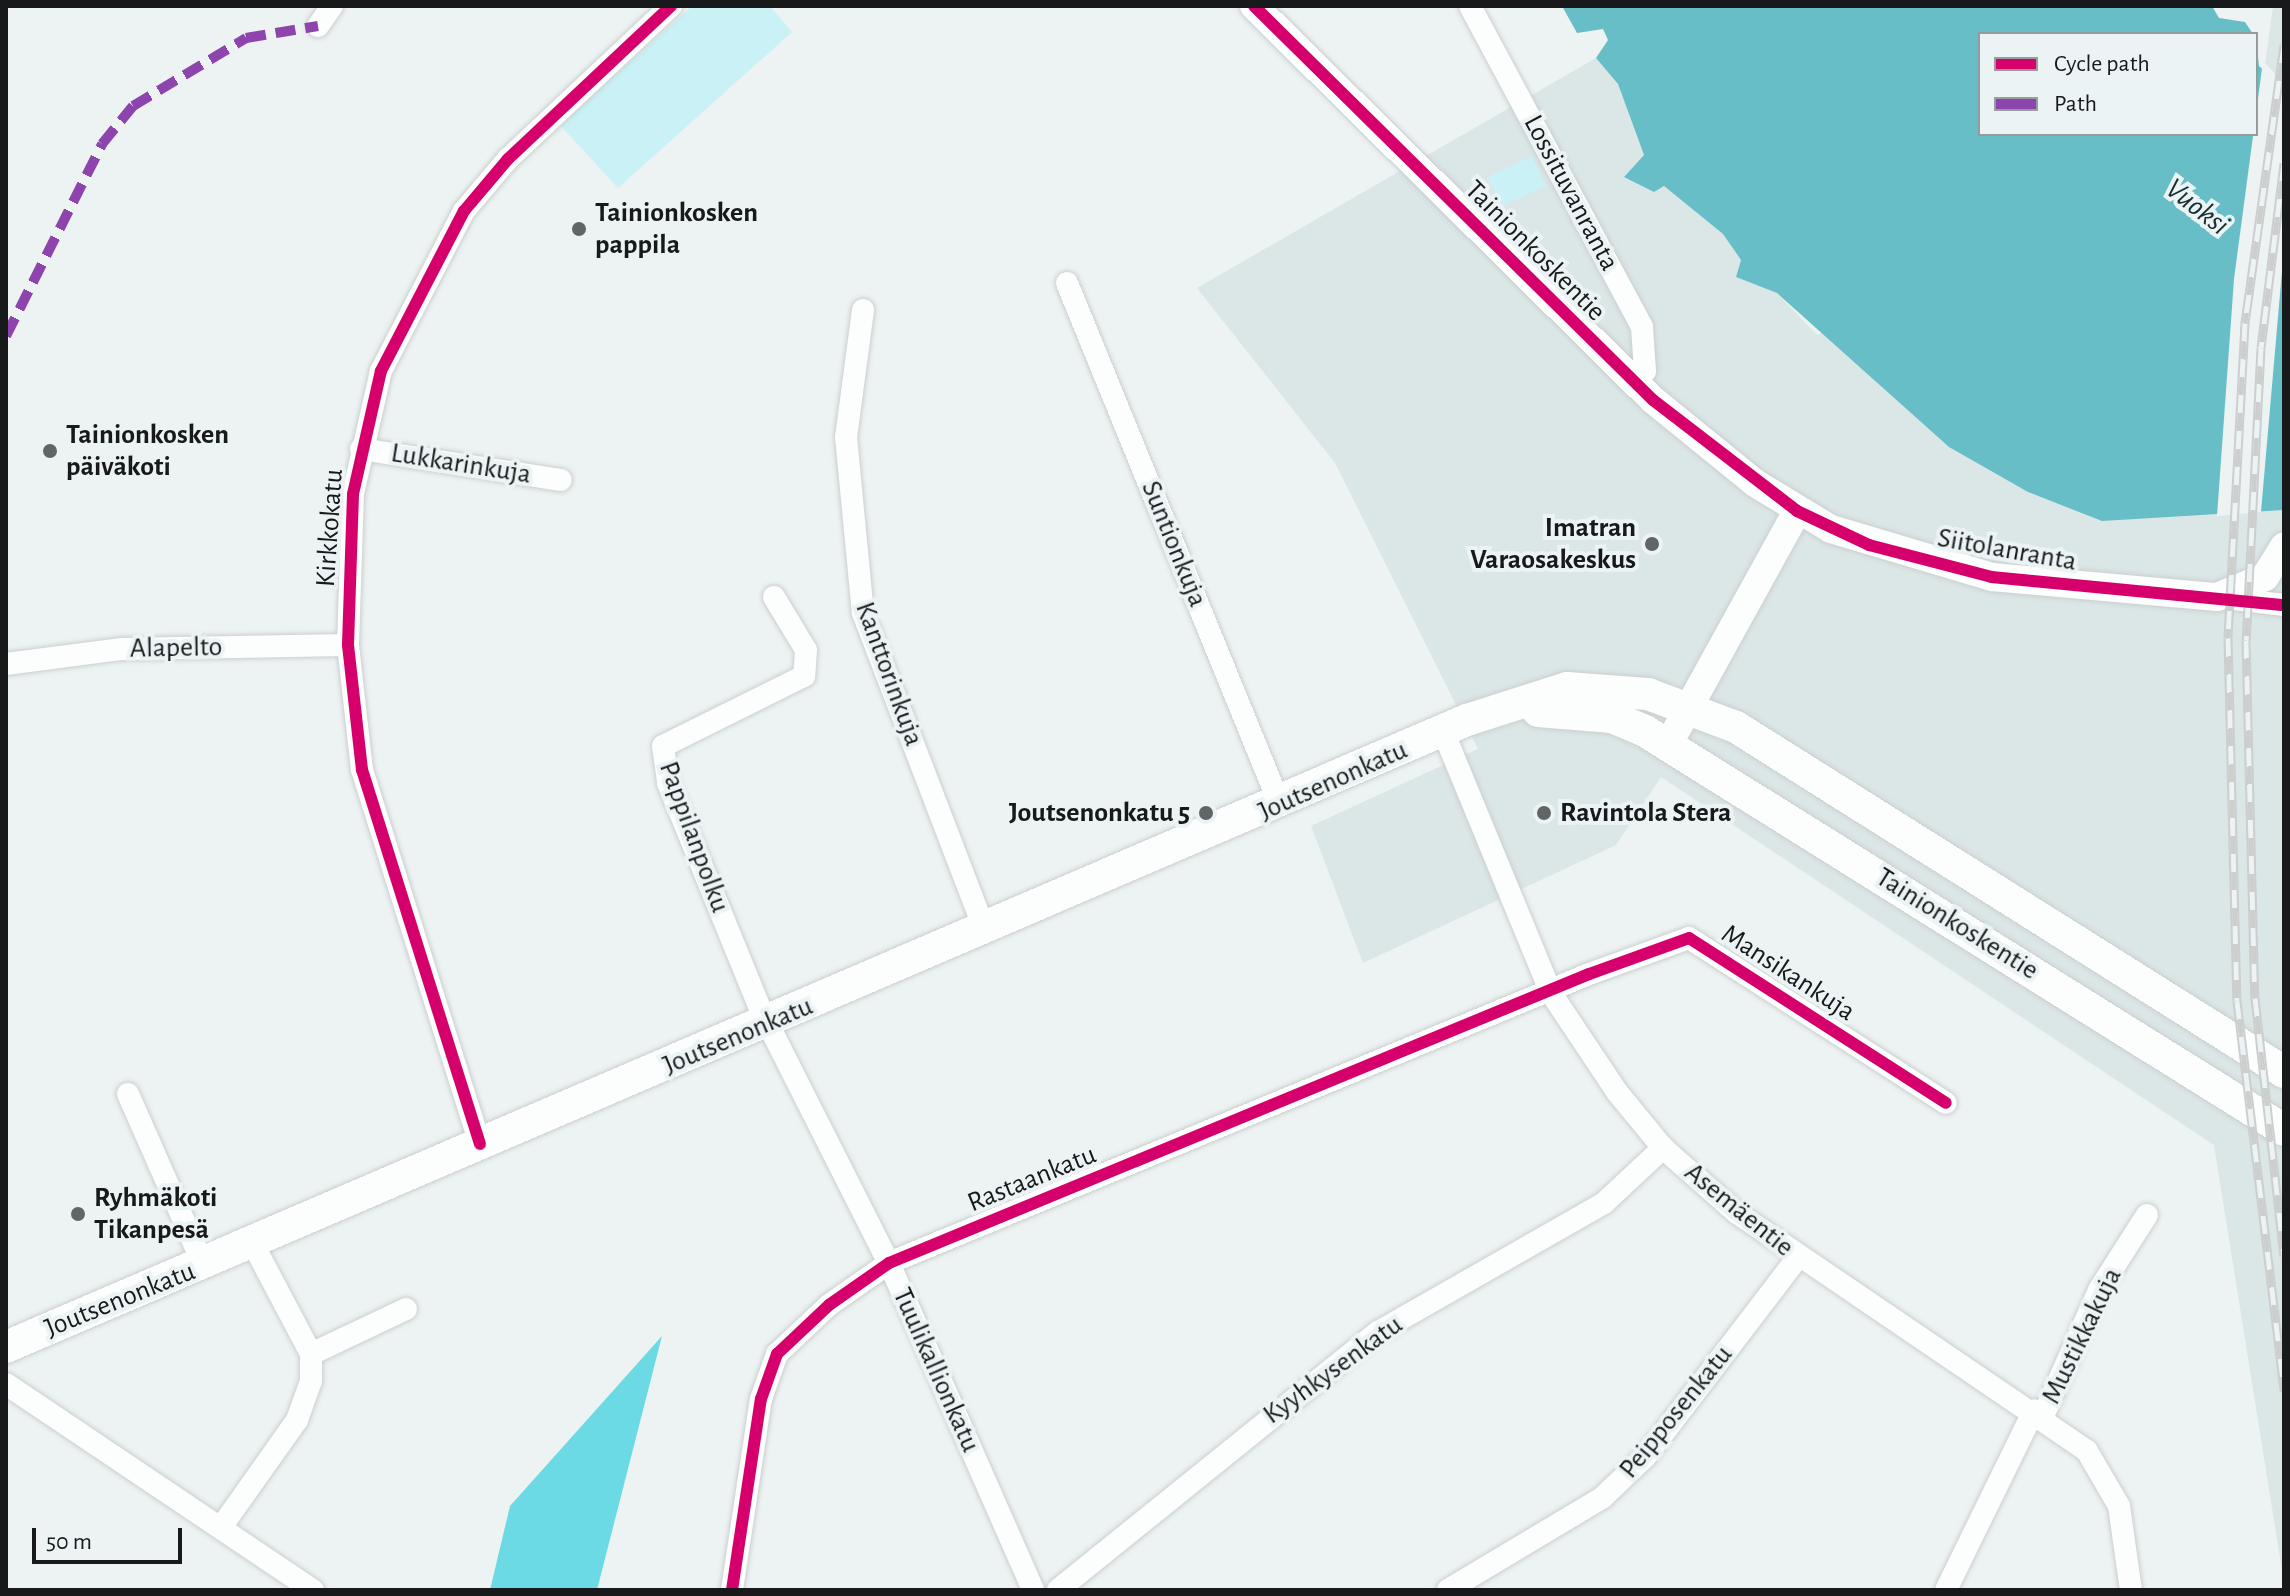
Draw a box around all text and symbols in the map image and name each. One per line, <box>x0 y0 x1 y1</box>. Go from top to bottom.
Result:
legend <box>1978 32 2258 136</box>
text: Cycle path <box>2054 52 2150 76</box>
text: Path <box>2054 92 2097 116</box>
street label: Lossituvanranta <box>1516 109 1626 277</box>
water label: Vuoksi <box>2158 171 2236 243</box>
street label: Tainionkoskentie <box>1458 174 1612 328</box>
place label: Tainionkosken pappila <box>595 196 758 262</box>
marker: Tainionkosken pappila <box>570 220 588 238</box>
place label: Tainionkosken päiväkoti <box>66 418 229 484</box>
street label: Lukkarinkuja <box>389 436 533 492</box>
marker: Tainionkosken päiväkoti <box>41 442 59 460</box>
street label: Kirkkokatu <box>309 468 351 588</box>
street label: Suntionkuja <box>1134 476 1214 612</box>
place label: Imatran Varaosakeskus <box>1470 511 1636 577</box>
street label: Siitolanranta <box>1935 521 2079 579</box>
marker: Imatran Varaosakeskus <box>1643 535 1661 553</box>
street label: Kanttorinkuja <box>847 597 931 751</box>
street label: Alapelto <box>130 630 222 666</box>
street label: Joutsenonkatu <box>1254 733 1412 829</box>
street label: Pappilanpolku <box>651 757 737 917</box>
place label: Joutsenonkatu 5 <box>1009 796 1190 830</box>
place label: Ravintola Stera <box>1560 796 1732 830</box>
marker: Joutsenonkatu 5 <box>1197 804 1215 822</box>
marker: Ravintola Stera <box>1535 804 1553 822</box>
street label: Tainionkoskentie <box>1869 861 2045 987</box>
street label: Mansikankuja <box>1715 917 1861 1029</box>
street label: Joutsenonkatu <box>658 989 818 1083</box>
street label: Rastaankatu <box>963 1138 1101 1220</box>
street label: Asemäentie <box>1678 1156 1800 1264</box>
place label: Ryhmäkoti Tikanpesä <box>94 1181 217 1247</box>
marker: Ryhmäkoti Tikanpesä <box>69 1205 87 1223</box>
street label: Joutsenonkatu <box>40 1255 200 1345</box>
street label: Mustikkakuja <box>2035 1262 2129 1410</box>
street label: Tuulikallionkatu <box>885 1283 987 1457</box>
street label: Kyyhkysenkatu <box>1257 1308 1409 1432</box>
street label: Peipposenkatu <box>1612 1339 1740 1485</box>
scale bar <box>36 1512 186 1562</box>
text: 50 m <box>46 1530 92 1554</box>

